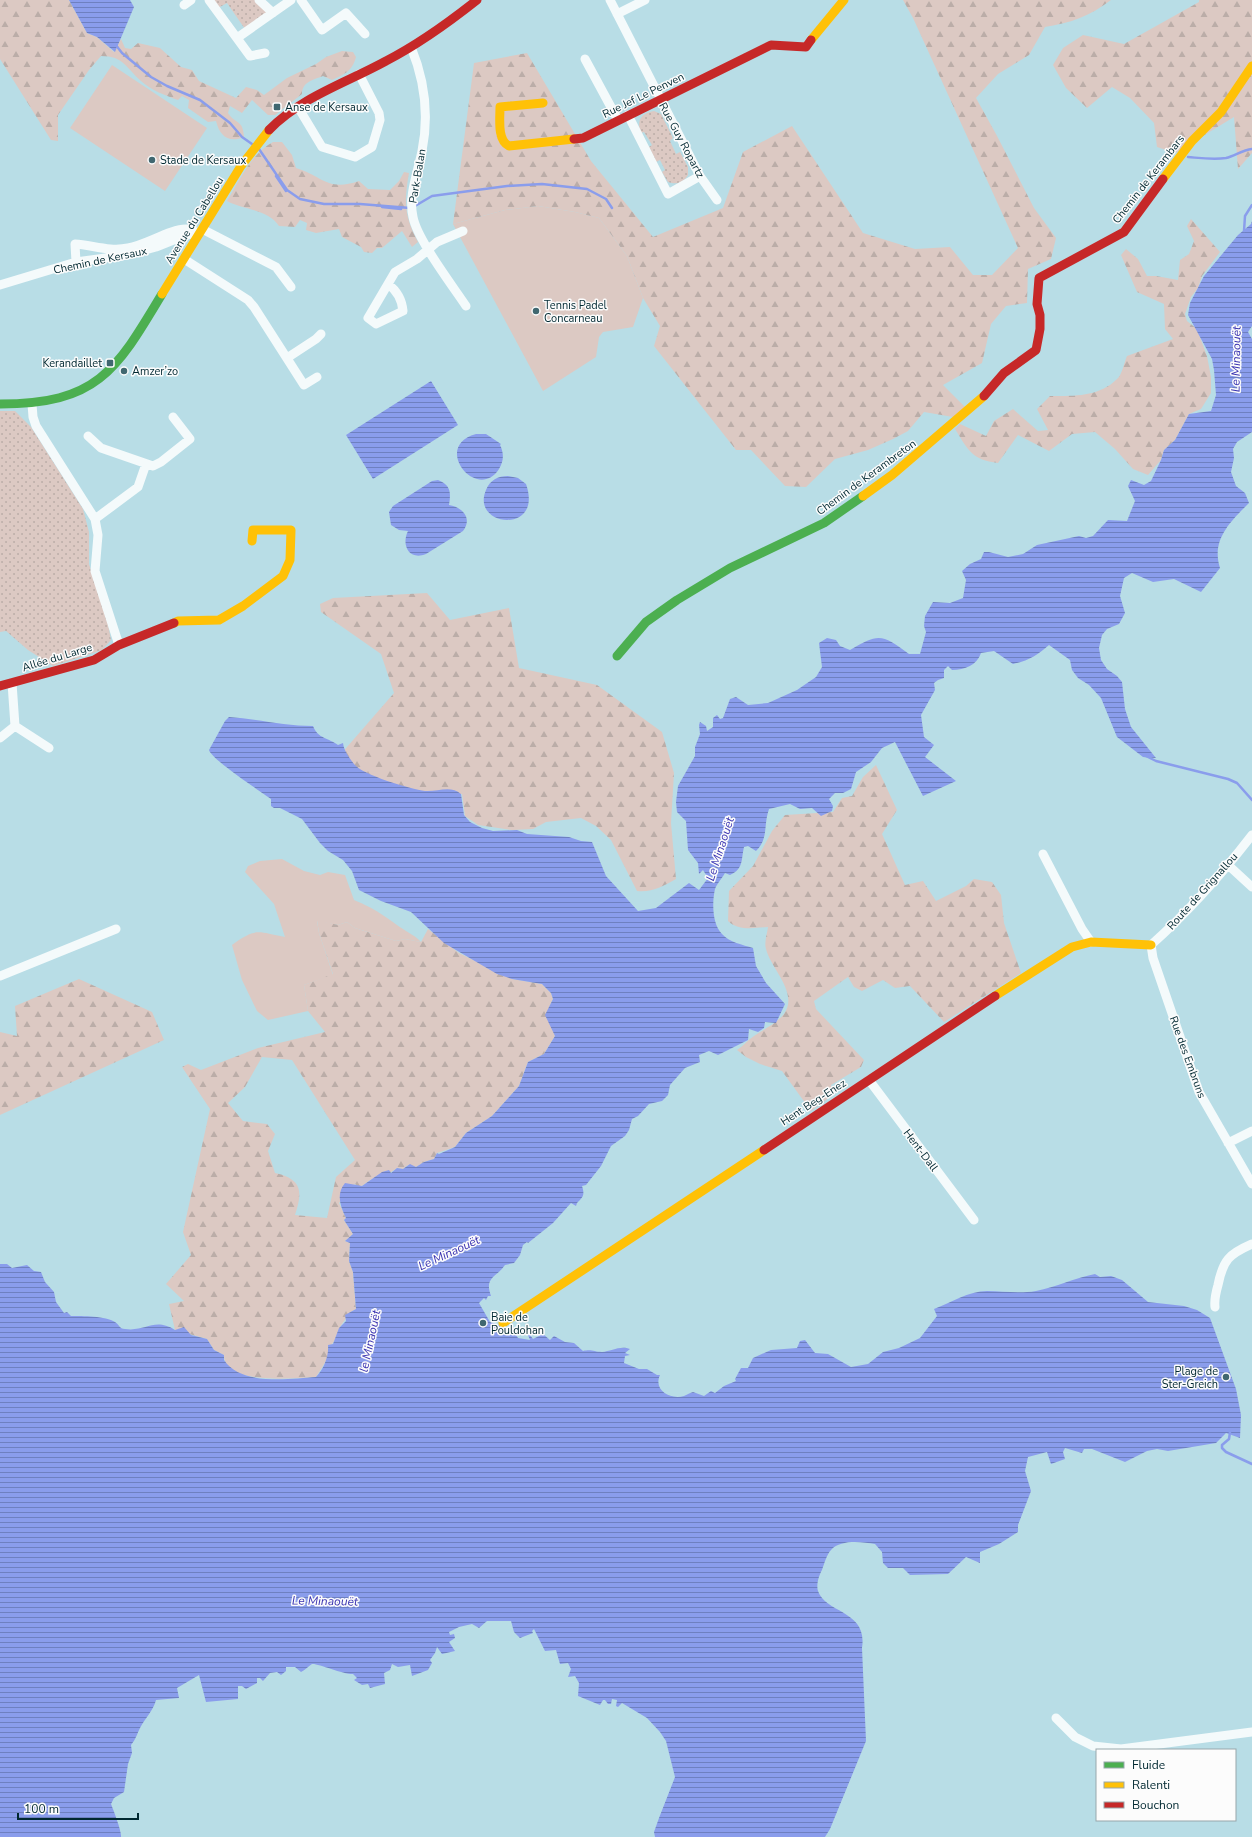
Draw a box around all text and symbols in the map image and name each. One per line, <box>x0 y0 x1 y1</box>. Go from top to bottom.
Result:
street label: Rue Jef Le Penven <box>600 69 687 122</box>
place label: Anse de Kersaux <box>285 100 368 115</box>
street label: Rue Guy Ropartz <box>655 100 708 181</box>
marker: Anse de Kersaux <box>272 102 282 112</box>
street label: Chemin de Kerambars <box>1109 132 1188 227</box>
street label: Park-Balan <box>405 148 430 204</box>
place label: Stade de Kersaux <box>160 153 246 168</box>
marker: Stade de Kersaux <box>147 155 157 165</box>
street label: Avenue du Cabellou <box>162 174 227 267</box>
street label: Chemin de Kersaux <box>52 243 148 278</box>
place label: Tennis Padel Concarneau <box>544 298 608 326</box>
marker: Tennis Padel Concarneau <box>531 306 541 316</box>
water label: Le Minaouët <box>1227 325 1245 392</box>
place label: Kerandaillet <box>42 356 102 371</box>
marker: Kerandaillet <box>105 358 115 368</box>
place label: Amzer’zo <box>132 364 178 379</box>
marker: Amzer’zo <box>119 366 129 376</box>
street label: Chemin de Kerambreton <box>813 436 919 519</box>
street label: Allée du Large <box>20 640 94 675</box>
water label: Le Minaouët <box>702 814 738 883</box>
street label: Route de Grignallou <box>1164 850 1241 933</box>
street label: Rue des Embruns <box>1166 1014 1209 1100</box>
street label: Hent Beg-Enez <box>778 1076 849 1129</box>
street label: Hent-Dall <box>900 1126 942 1175</box>
water label: Le Minaouët <box>416 1231 483 1274</box>
water label: le Minaouët <box>356 1308 385 1374</box>
place label: Baie de Pouldohan <box>491 1310 544 1338</box>
marker: Baie de Pouldohan <box>478 1318 488 1328</box>
place label: Plage de Ster-Greich <box>1162 1364 1218 1392</box>
marker: Plage de Ster-Greich <box>1221 1372 1231 1382</box>
water label: Le Minaouët <box>292 1592 359 1610</box>
legend <box>1096 1749 1236 1821</box>
text: Fluide <box>1132 1757 1165 1773</box>
text: Ralenti <box>1132 1777 1170 1793</box>
scale bar <box>18 1795 138 1821</box>
text: Bouchon <box>1132 1797 1179 1813</box>
text: 100 m <box>24 1801 59 1817</box>

